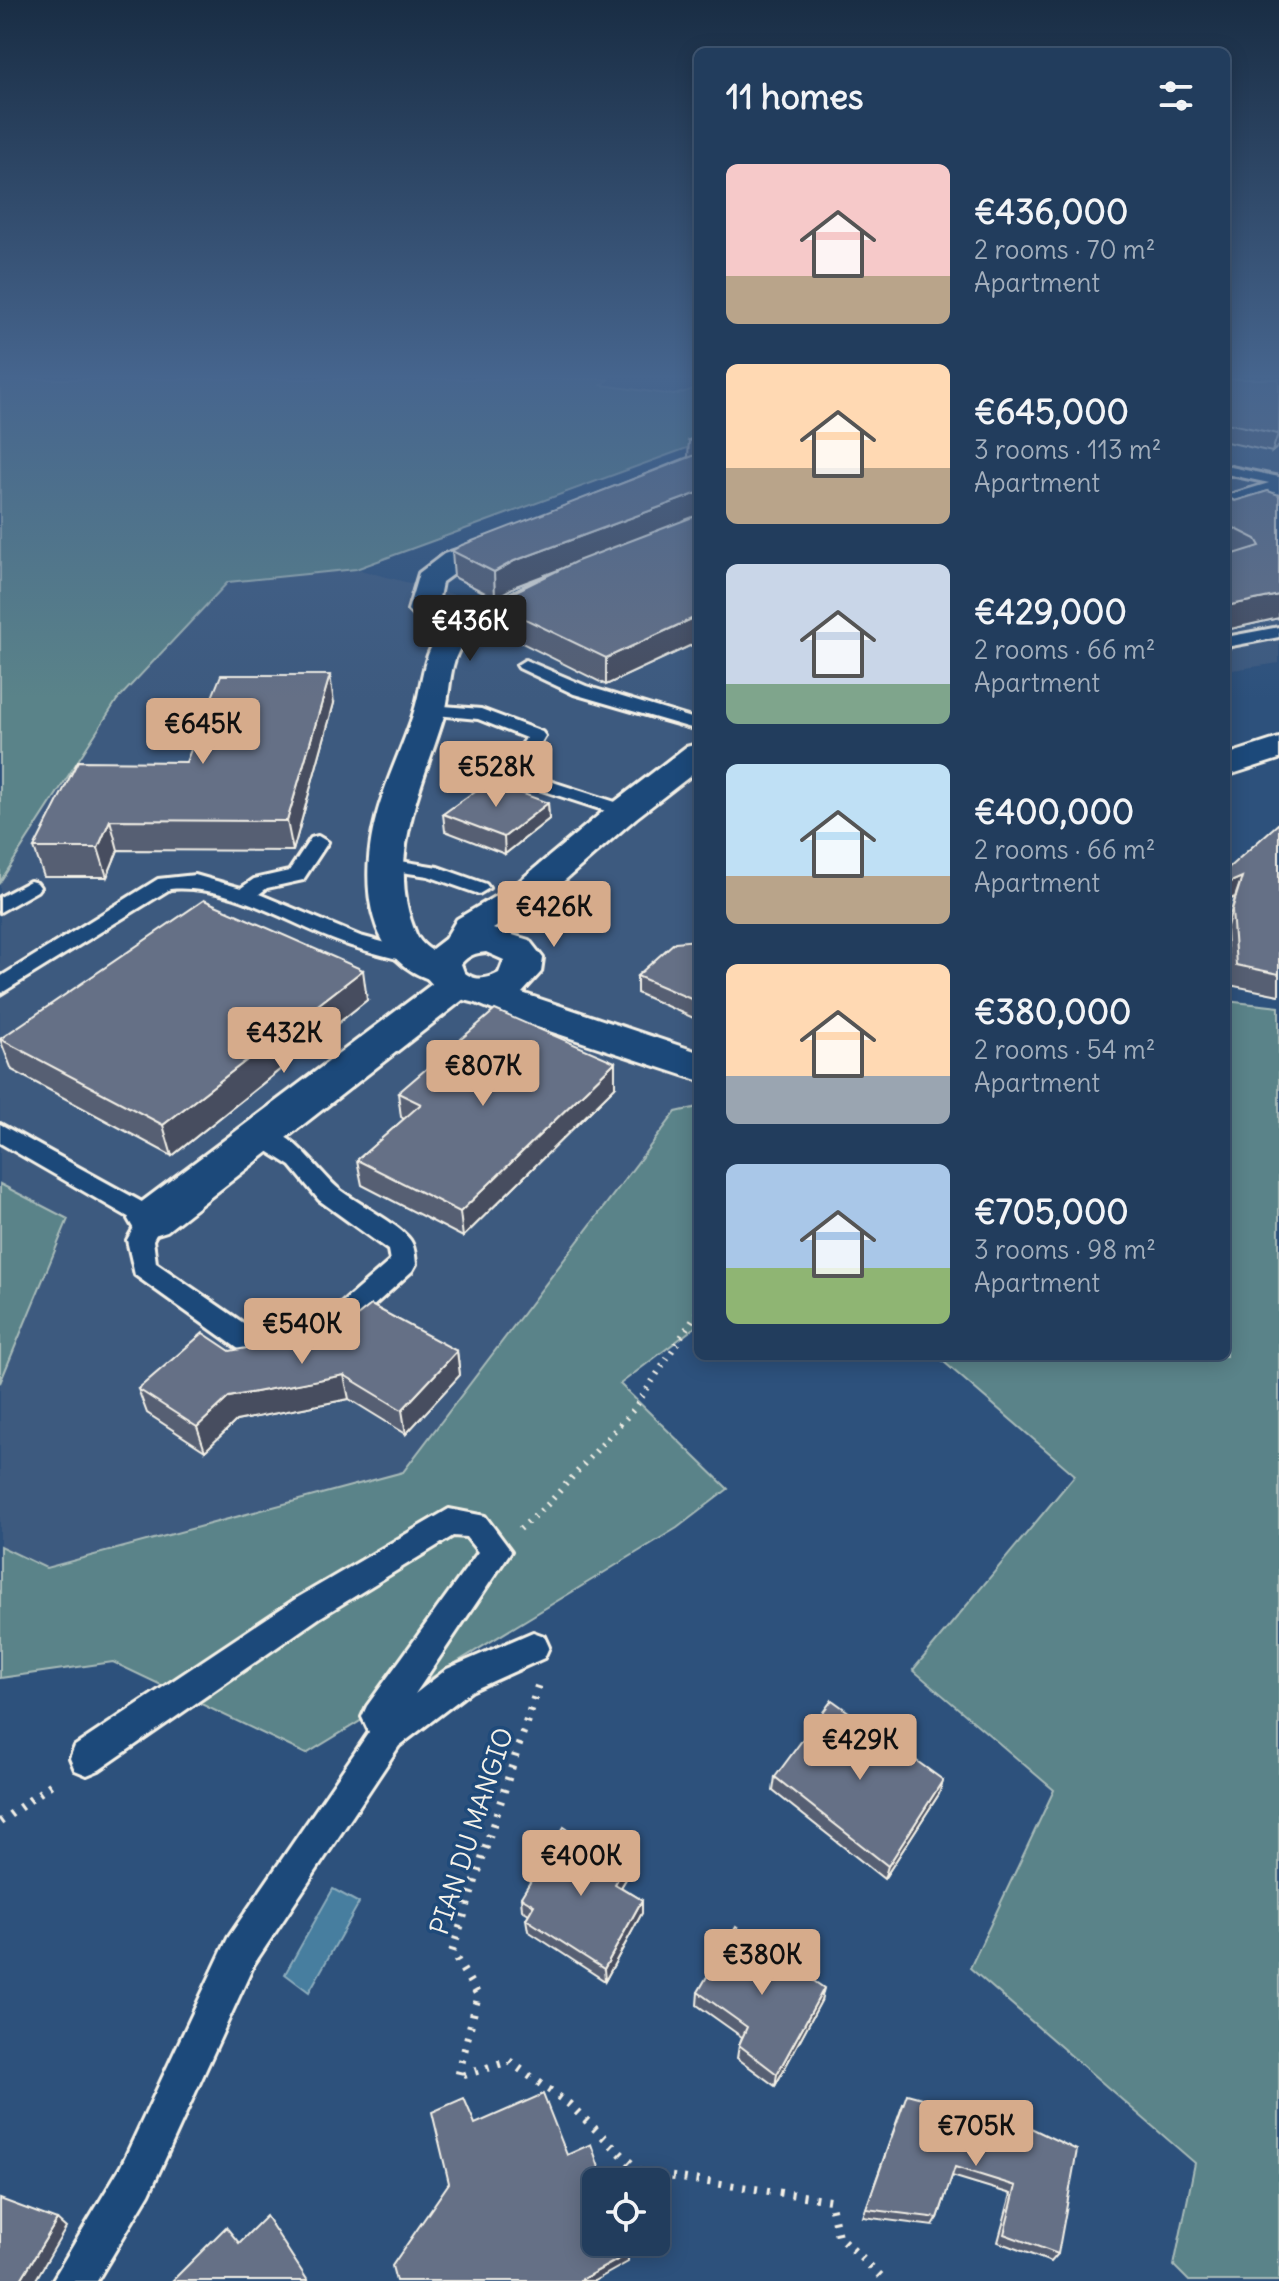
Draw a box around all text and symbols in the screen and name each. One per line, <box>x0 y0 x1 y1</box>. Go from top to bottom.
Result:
icon: filters <box>1154 74 1198 118</box>
text: 11 homes <box>726 75 863 118</box>
text: €436,000 <box>974 190 1128 233</box>
icon: home <box>790 196 886 292</box>
text: 2 rooms · 70 m² <box>974 233 1155 266</box>
text: Apartment <box>974 266 1100 299</box>
text: €645,000 <box>974 390 1129 433</box>
icon: home <box>790 396 886 492</box>
text: 3 rooms · 113 m² <box>974 433 1161 466</box>
text: Apartment <box>974 466 1100 499</box>
text: €429,000 <box>974 590 1127 633</box>
pin: €436K <box>414 595 526 663</box>
icon: home <box>790 596 886 692</box>
text: €436K <box>431 604 509 637</box>
text: 2 rooms · 66 m² <box>974 633 1156 666</box>
text: Apartment <box>974 666 1100 699</box>
pin: €645K <box>147 698 259 766</box>
text: €645K <box>164 707 242 740</box>
pin: €528K <box>440 741 552 809</box>
text: €528K <box>458 750 534 783</box>
text: €400,000 <box>974 790 1134 833</box>
icon: home <box>790 796 886 892</box>
text: 2 rooms · 66 m² <box>974 833 1156 866</box>
text: Apartment <box>974 866 1100 899</box>
pin: €426K <box>498 881 610 949</box>
text: €426K <box>516 890 592 923</box>
text: €380,000 <box>974 990 1131 1033</box>
icon: home <box>790 996 886 1092</box>
pin: €432K <box>228 1007 340 1075</box>
text: €432K <box>246 1016 322 1049</box>
text: 2 rooms · 54 m² <box>974 1033 1156 1066</box>
pin: €807K <box>427 1040 539 1108</box>
text: €807K <box>444 1049 522 1082</box>
text: Apartment <box>974 1066 1100 1099</box>
text: €705,000 <box>974 1190 1129 1233</box>
icon: home <box>790 1196 886 1292</box>
text: 3 rooms · 98 m² <box>974 1233 1156 1266</box>
text: Apartment <box>974 1266 1100 1299</box>
pin: €540K <box>246 1298 358 1366</box>
text: €540K <box>262 1307 342 1340</box>
pin: €429K <box>804 1714 916 1782</box>
street label: PIAN DU MANGIO <box>422 1723 520 1939</box>
text: €429K <box>822 1723 898 1756</box>
pin: €400K <box>525 1830 637 1898</box>
text: €400K <box>540 1839 622 1872</box>
pin: €380K <box>706 1929 818 1997</box>
text: €380K <box>722 1938 802 1971</box>
pin: €705K <box>920 2100 1032 2168</box>
text: €705K <box>937 2109 1015 2142</box>
map controls <box>582 2168 670 2256</box>
button: locate <box>582 2168 670 2256</box>

